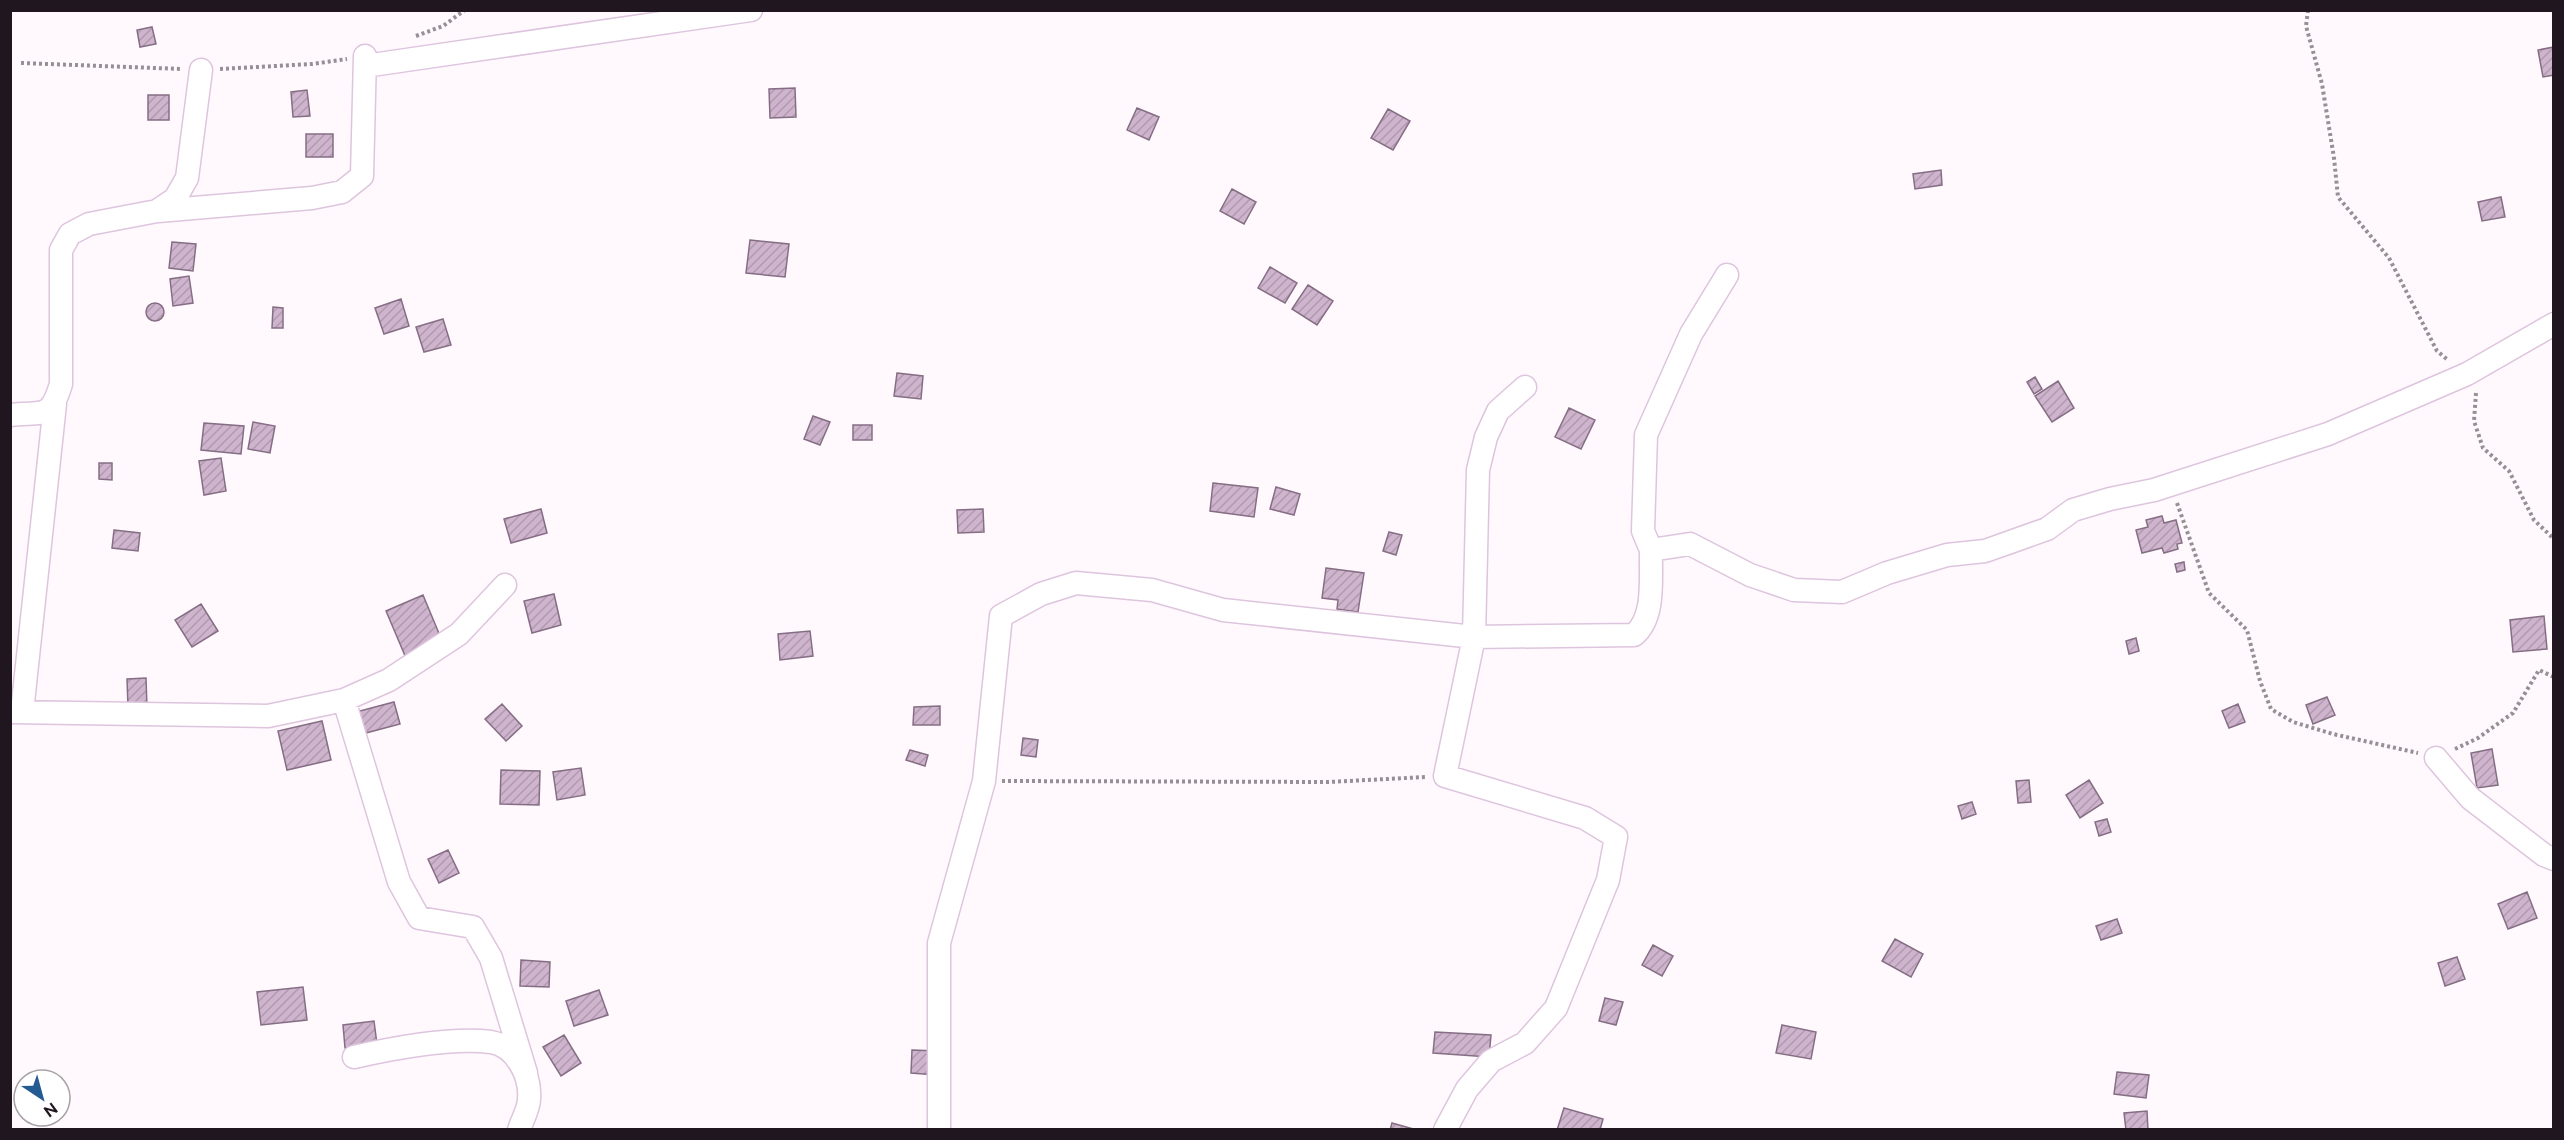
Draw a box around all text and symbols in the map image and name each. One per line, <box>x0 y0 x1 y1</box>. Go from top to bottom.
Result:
north arrow <box>12 1068 72 1128</box>
text: N <box>40 1098 61 1121</box>

